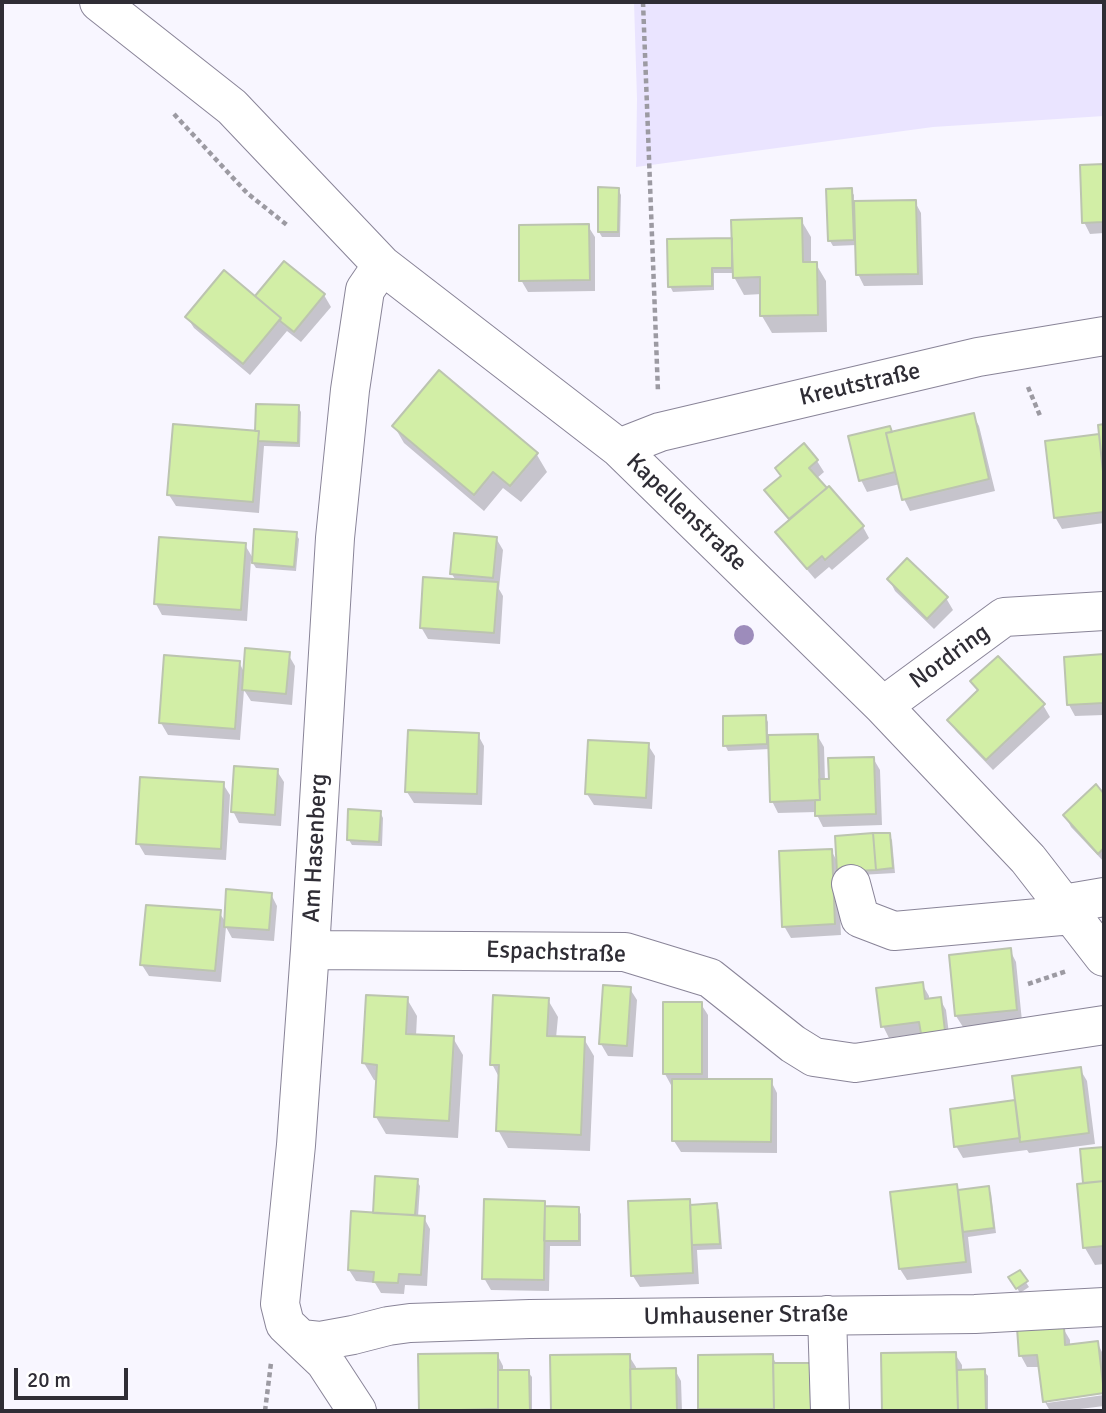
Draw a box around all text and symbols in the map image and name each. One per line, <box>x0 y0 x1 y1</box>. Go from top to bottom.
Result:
street label: Kreutstraße <box>797 357 923 413</box>
street label: Kapellenstraße <box>620 448 752 578</box>
street label: Nordring <box>904 618 996 696</box>
street label: Am Hasenberg <box>298 773 334 923</box>
street label: Espachstraße <box>486 936 626 970</box>
street label: Umhausener Straße <box>643 1300 849 1332</box>
scale bar <box>18 1354 131 1398</box>
text: 20 m <box>27 1367 71 1393</box>

